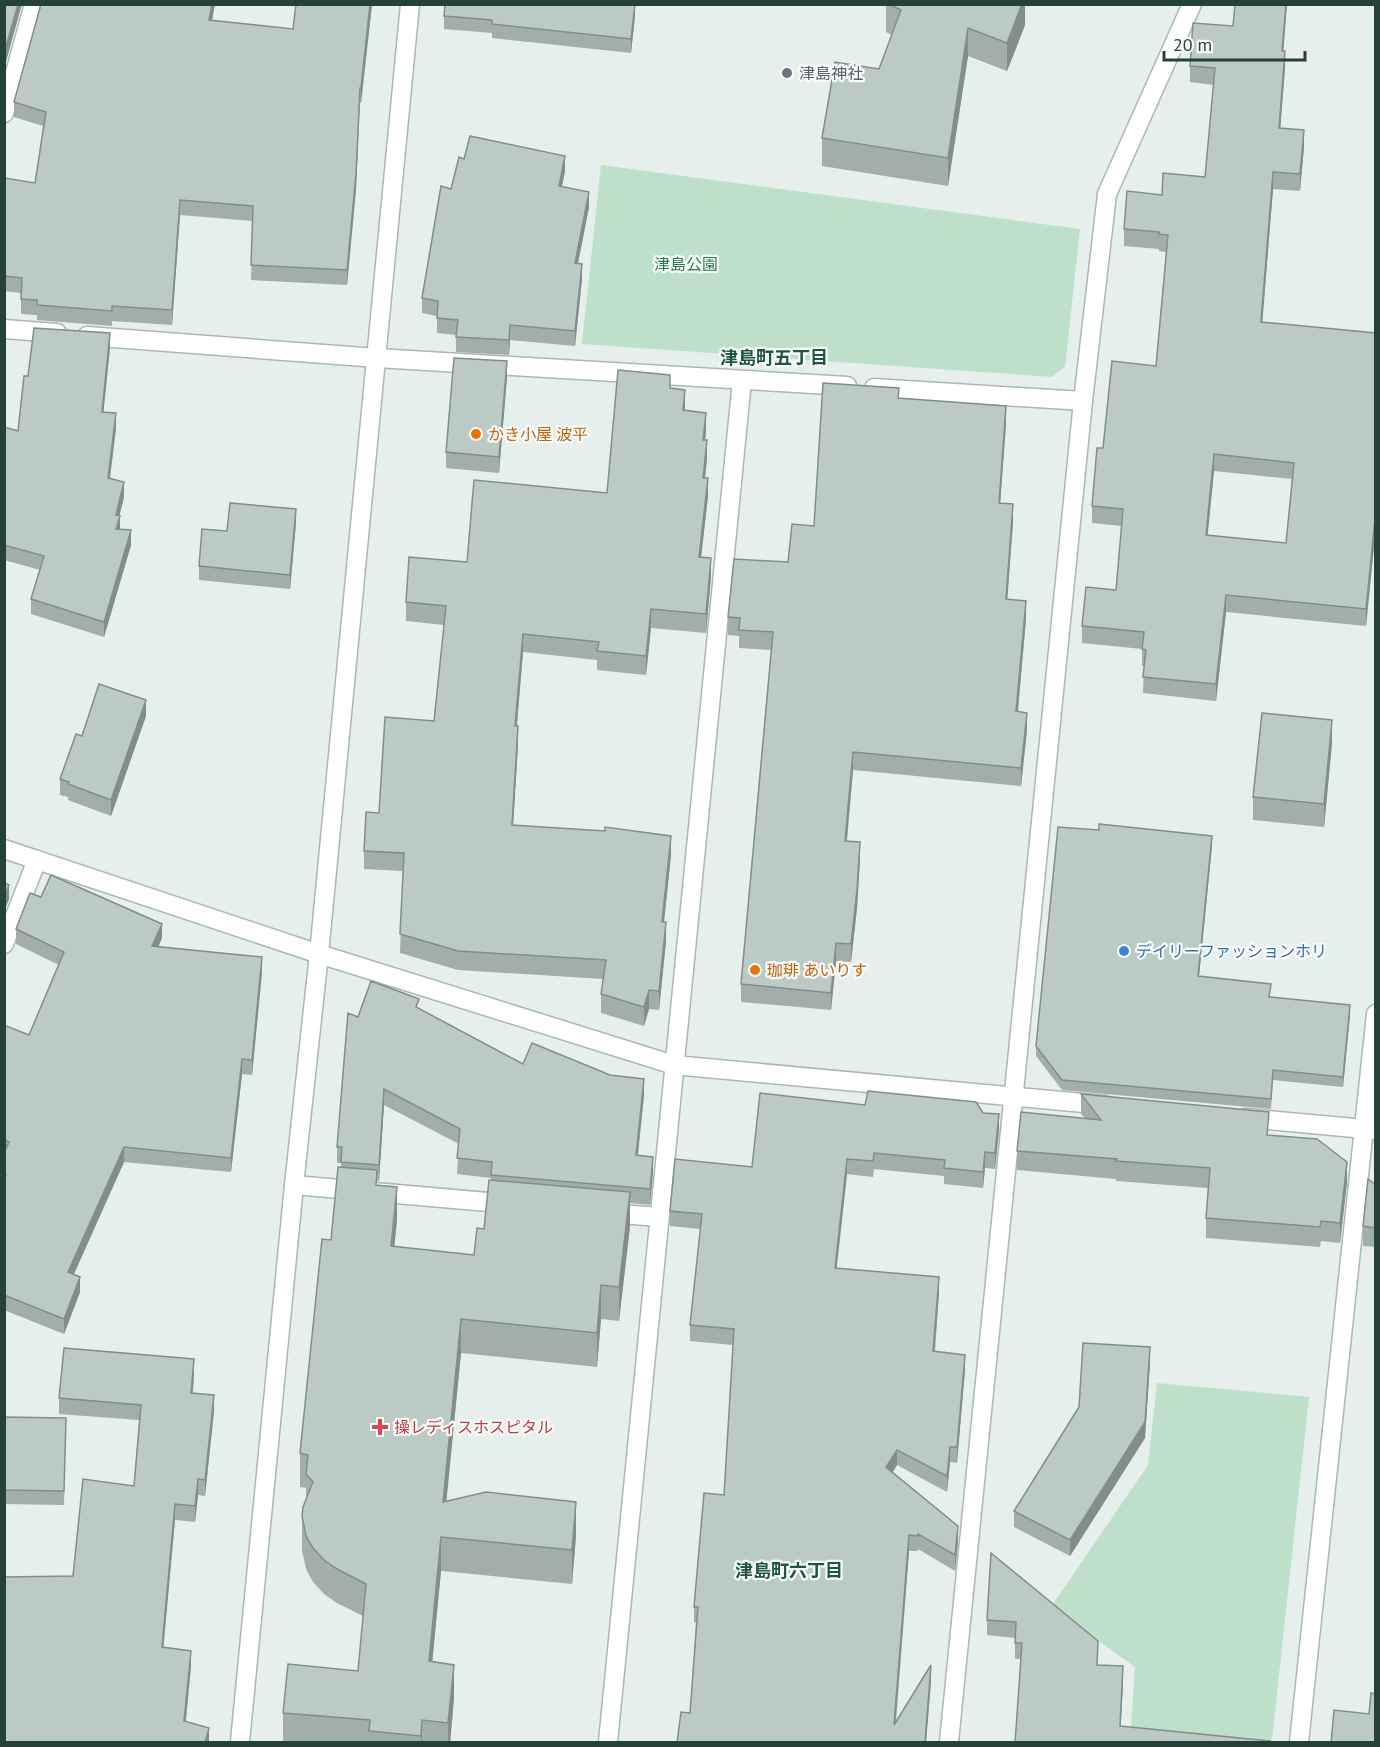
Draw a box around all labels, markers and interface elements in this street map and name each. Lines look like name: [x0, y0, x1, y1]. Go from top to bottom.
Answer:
scale bar: [1164, 24, 1305, 62]
text: 20 m: [1173, 33, 1212, 56]
place label: 津島神社: [799, 63, 863, 83]
marker: 津島神社: [780, 66, 794, 80]
park label: 津島公園: [654, 254, 718, 274]
district label: 津島町五丁目: [720, 346, 828, 369]
place label: かき小屋 波平: [488, 424, 588, 444]
marker: かき小屋 波平: [469, 427, 483, 441]
place label: デイリーファッションホリ: [1136, 941, 1327, 961]
marker: デイリーファッションホリ: [1117, 944, 1131, 958]
place label: 珈琲 あいりす: [767, 960, 867, 980]
marker: 珈琲 あいりす: [748, 963, 762, 977]
place label: 操レディスホスピタル: [394, 1417, 553, 1437]
marker: 操レディスホスピタル: [371, 1418, 389, 1436]
district label: 津島町六丁目: [735, 1559, 843, 1582]

